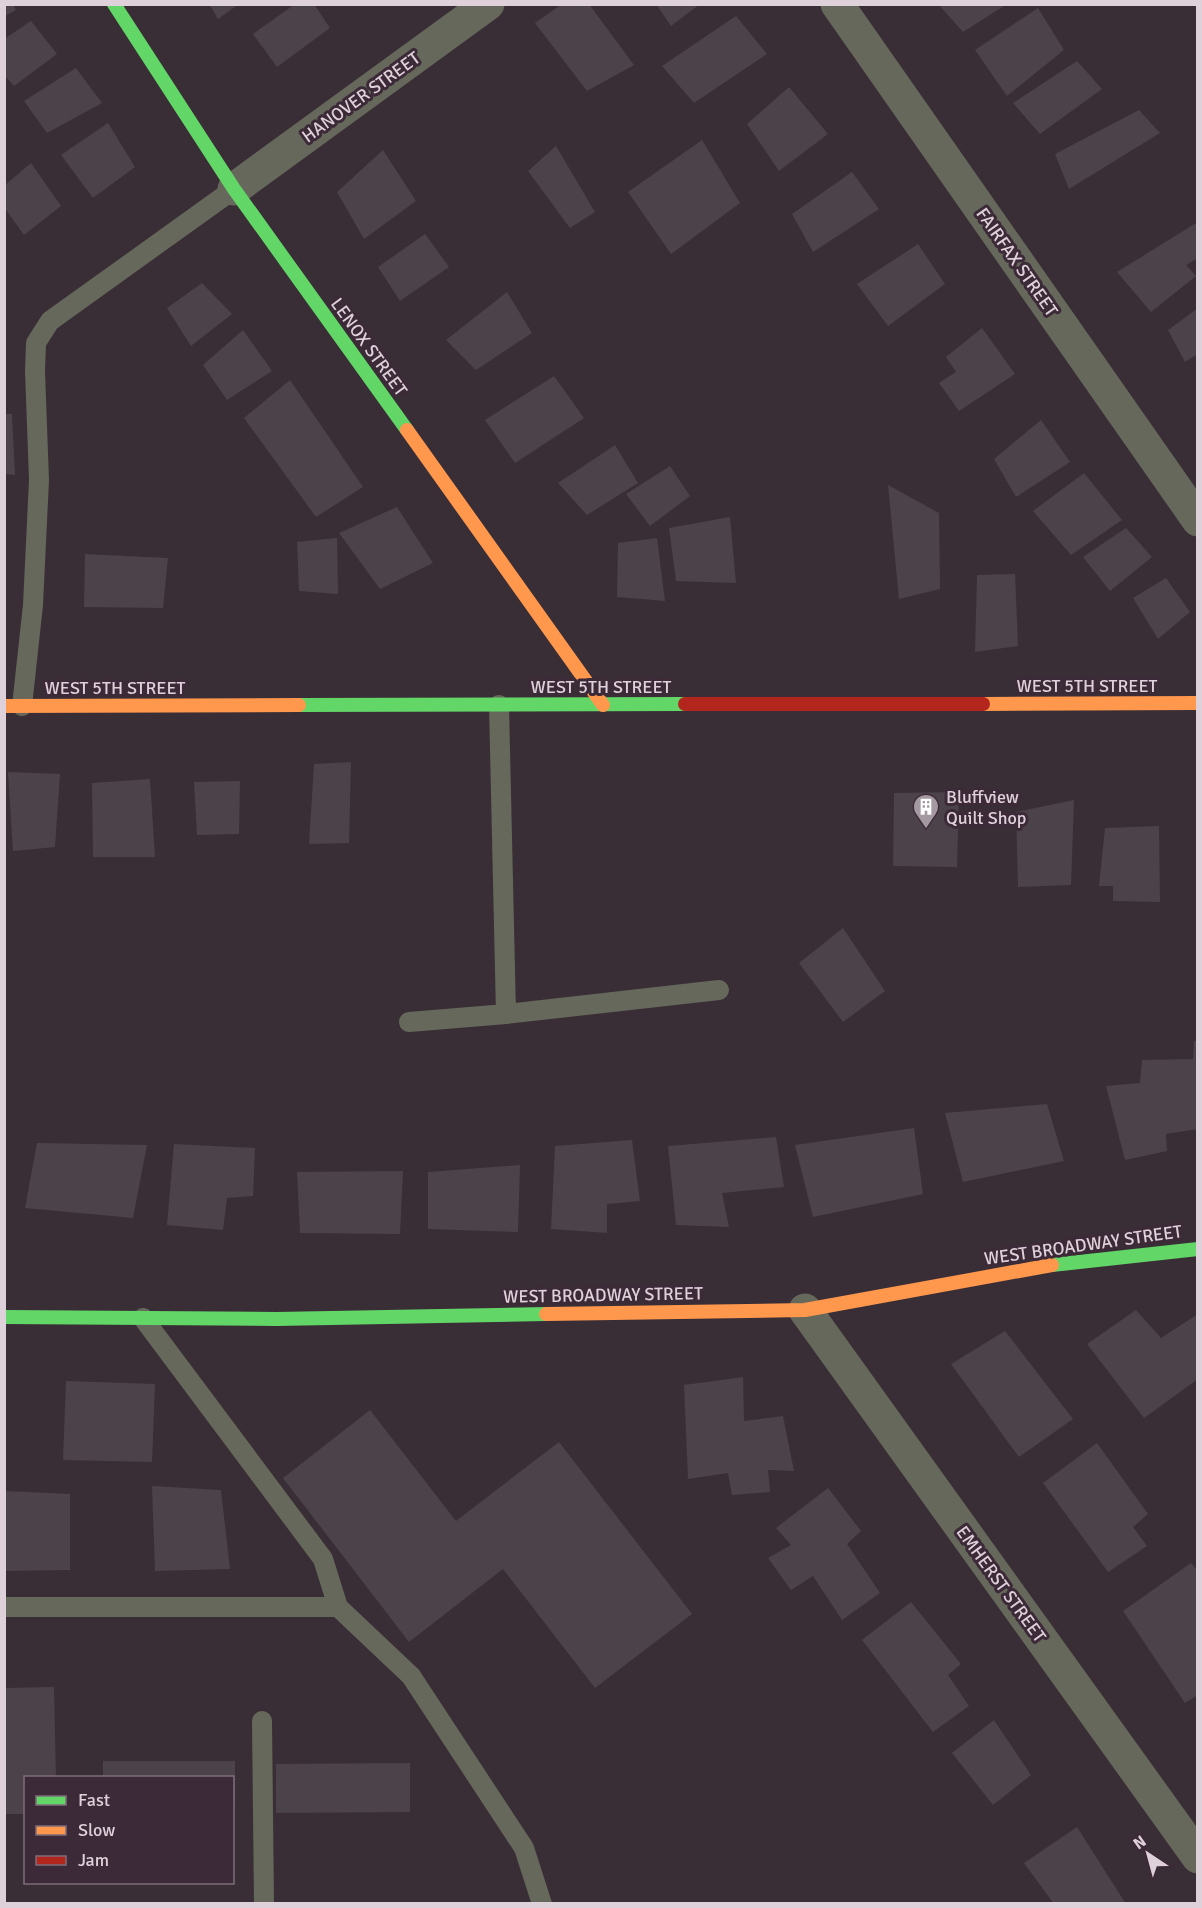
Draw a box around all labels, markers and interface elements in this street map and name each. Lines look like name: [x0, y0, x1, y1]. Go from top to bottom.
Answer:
street label: HANOVER STREET: [298, 47, 424, 147]
street label: FAIRFAX STREET: [971, 203, 1063, 321]
street label: LENOX STREET: [326, 294, 412, 401]
street label: WEST 5TH STREET: [1017, 675, 1158, 697]
street label: WEST 5TH STREET: [531, 676, 672, 698]
street label: WEST 5TH STREET: [45, 677, 186, 699]
place label: Bluffview Quilt Shop: [946, 786, 1026, 829]
building icon: Bluffview Quilt Shop: [911, 792, 941, 830]
street label: WEST BROADWAY STREET: [983, 1220, 1184, 1270]
street label: WEST BROADWAY STREET: [503, 1282, 703, 1308]
street label: EMHERST STREET: [951, 1521, 1051, 1647]
legend: [24, 1776, 234, 1884]
text: Fast: [78, 1789, 110, 1811]
text: Slow: [78, 1819, 115, 1841]
north arrow: [1118, 1824, 1178, 1884]
text: N: [1129, 1831, 1150, 1854]
text: Jam: [78, 1849, 109, 1871]

